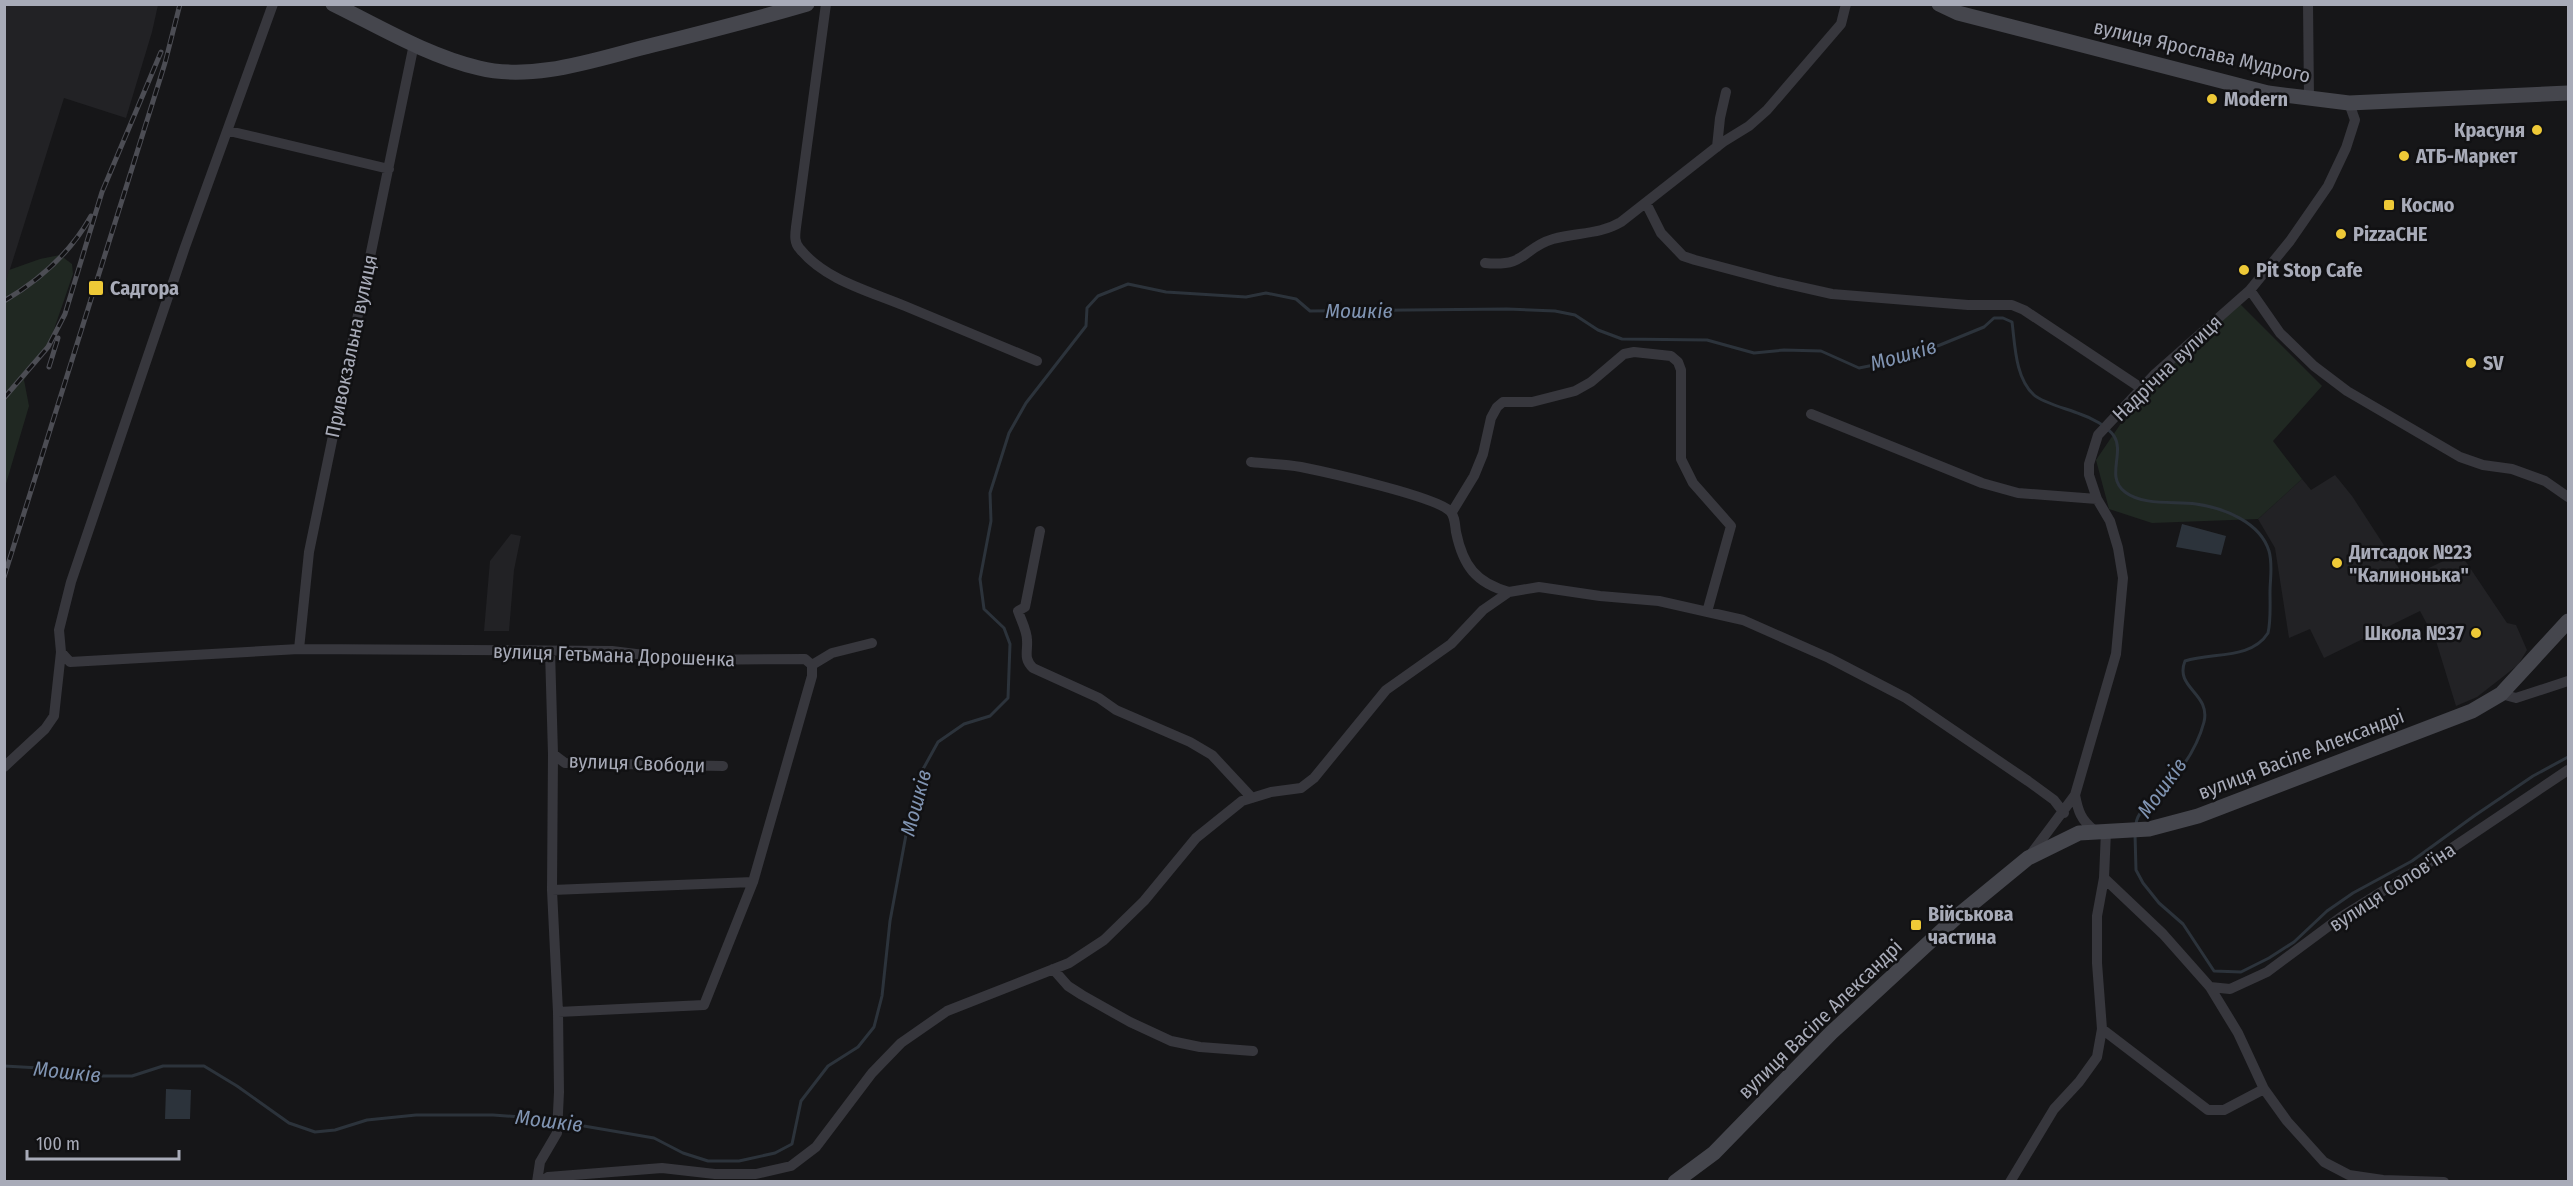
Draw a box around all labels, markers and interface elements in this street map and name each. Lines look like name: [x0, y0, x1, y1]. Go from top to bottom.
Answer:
street label: вулиця Ярослава Мудрого: [2091, 14, 2313, 88]
place label: Modern: [2224, 87, 2288, 111]
marker: Modern: [2205, 92, 2219, 106]
place label: Красуня: [2454, 118, 2525, 142]
marker: Красуня: [2530, 123, 2544, 137]
place label: АТБ-Маркет: [2415, 144, 2518, 168]
marker: АТБ-Маркет: [2397, 149, 2411, 163]
place label: Космо: [2401, 193, 2455, 217]
marker: Космо: [2382, 198, 2396, 212]
place label: PizzaCHE: [2353, 222, 2428, 246]
marker: PizzaCHE: [2334, 227, 2348, 241]
street label: Привокзальна вулиця: [320, 252, 382, 440]
place label: Pit Stop Cafe: [2256, 258, 2363, 282]
marker: Pit Stop Cafe: [2237, 263, 2251, 277]
place label: Садгора: [110, 276, 179, 300]
marker: Садгора: [87, 279, 105, 297]
water label: Мошків: [1325, 298, 1393, 324]
street label: Надрічна вулиця: [2107, 310, 2227, 426]
water label: Мошків: [1867, 333, 1939, 377]
place label: SV: [2483, 351, 2504, 375]
marker: SV: [2464, 356, 2478, 370]
place label: Дитсадок №23 "Калинонька": [2348, 540, 2472, 587]
marker: Дитсадок №23 "Калинонька": [2330, 556, 2344, 570]
place label: Школа №37: [2365, 621, 2464, 645]
marker: Школа №37: [2469, 626, 2483, 640]
street label: вулиця Гетьмана Дорошенка: [492, 639, 736, 671]
street label: вулиця Васіле Александрі: [2195, 704, 2407, 804]
street label: вулиця Свободи: [568, 749, 706, 777]
water label: Мошків: [2132, 753, 2192, 823]
water label: Мошків: [895, 767, 937, 839]
street label: вулиця Солов'їна: [2324, 837, 2460, 937]
place label: Військова частина: [1928, 902, 2014, 949]
marker: Військова частина: [1909, 918, 1923, 932]
street label: вулиця Васіле Александрі: [1733, 935, 1907, 1103]
water label: Мошків: [32, 1056, 102, 1088]
water label: Мошків: [514, 1104, 584, 1138]
scale bar: [27, 1123, 178, 1161]
text: 100 m: [36, 1133, 80, 1155]

